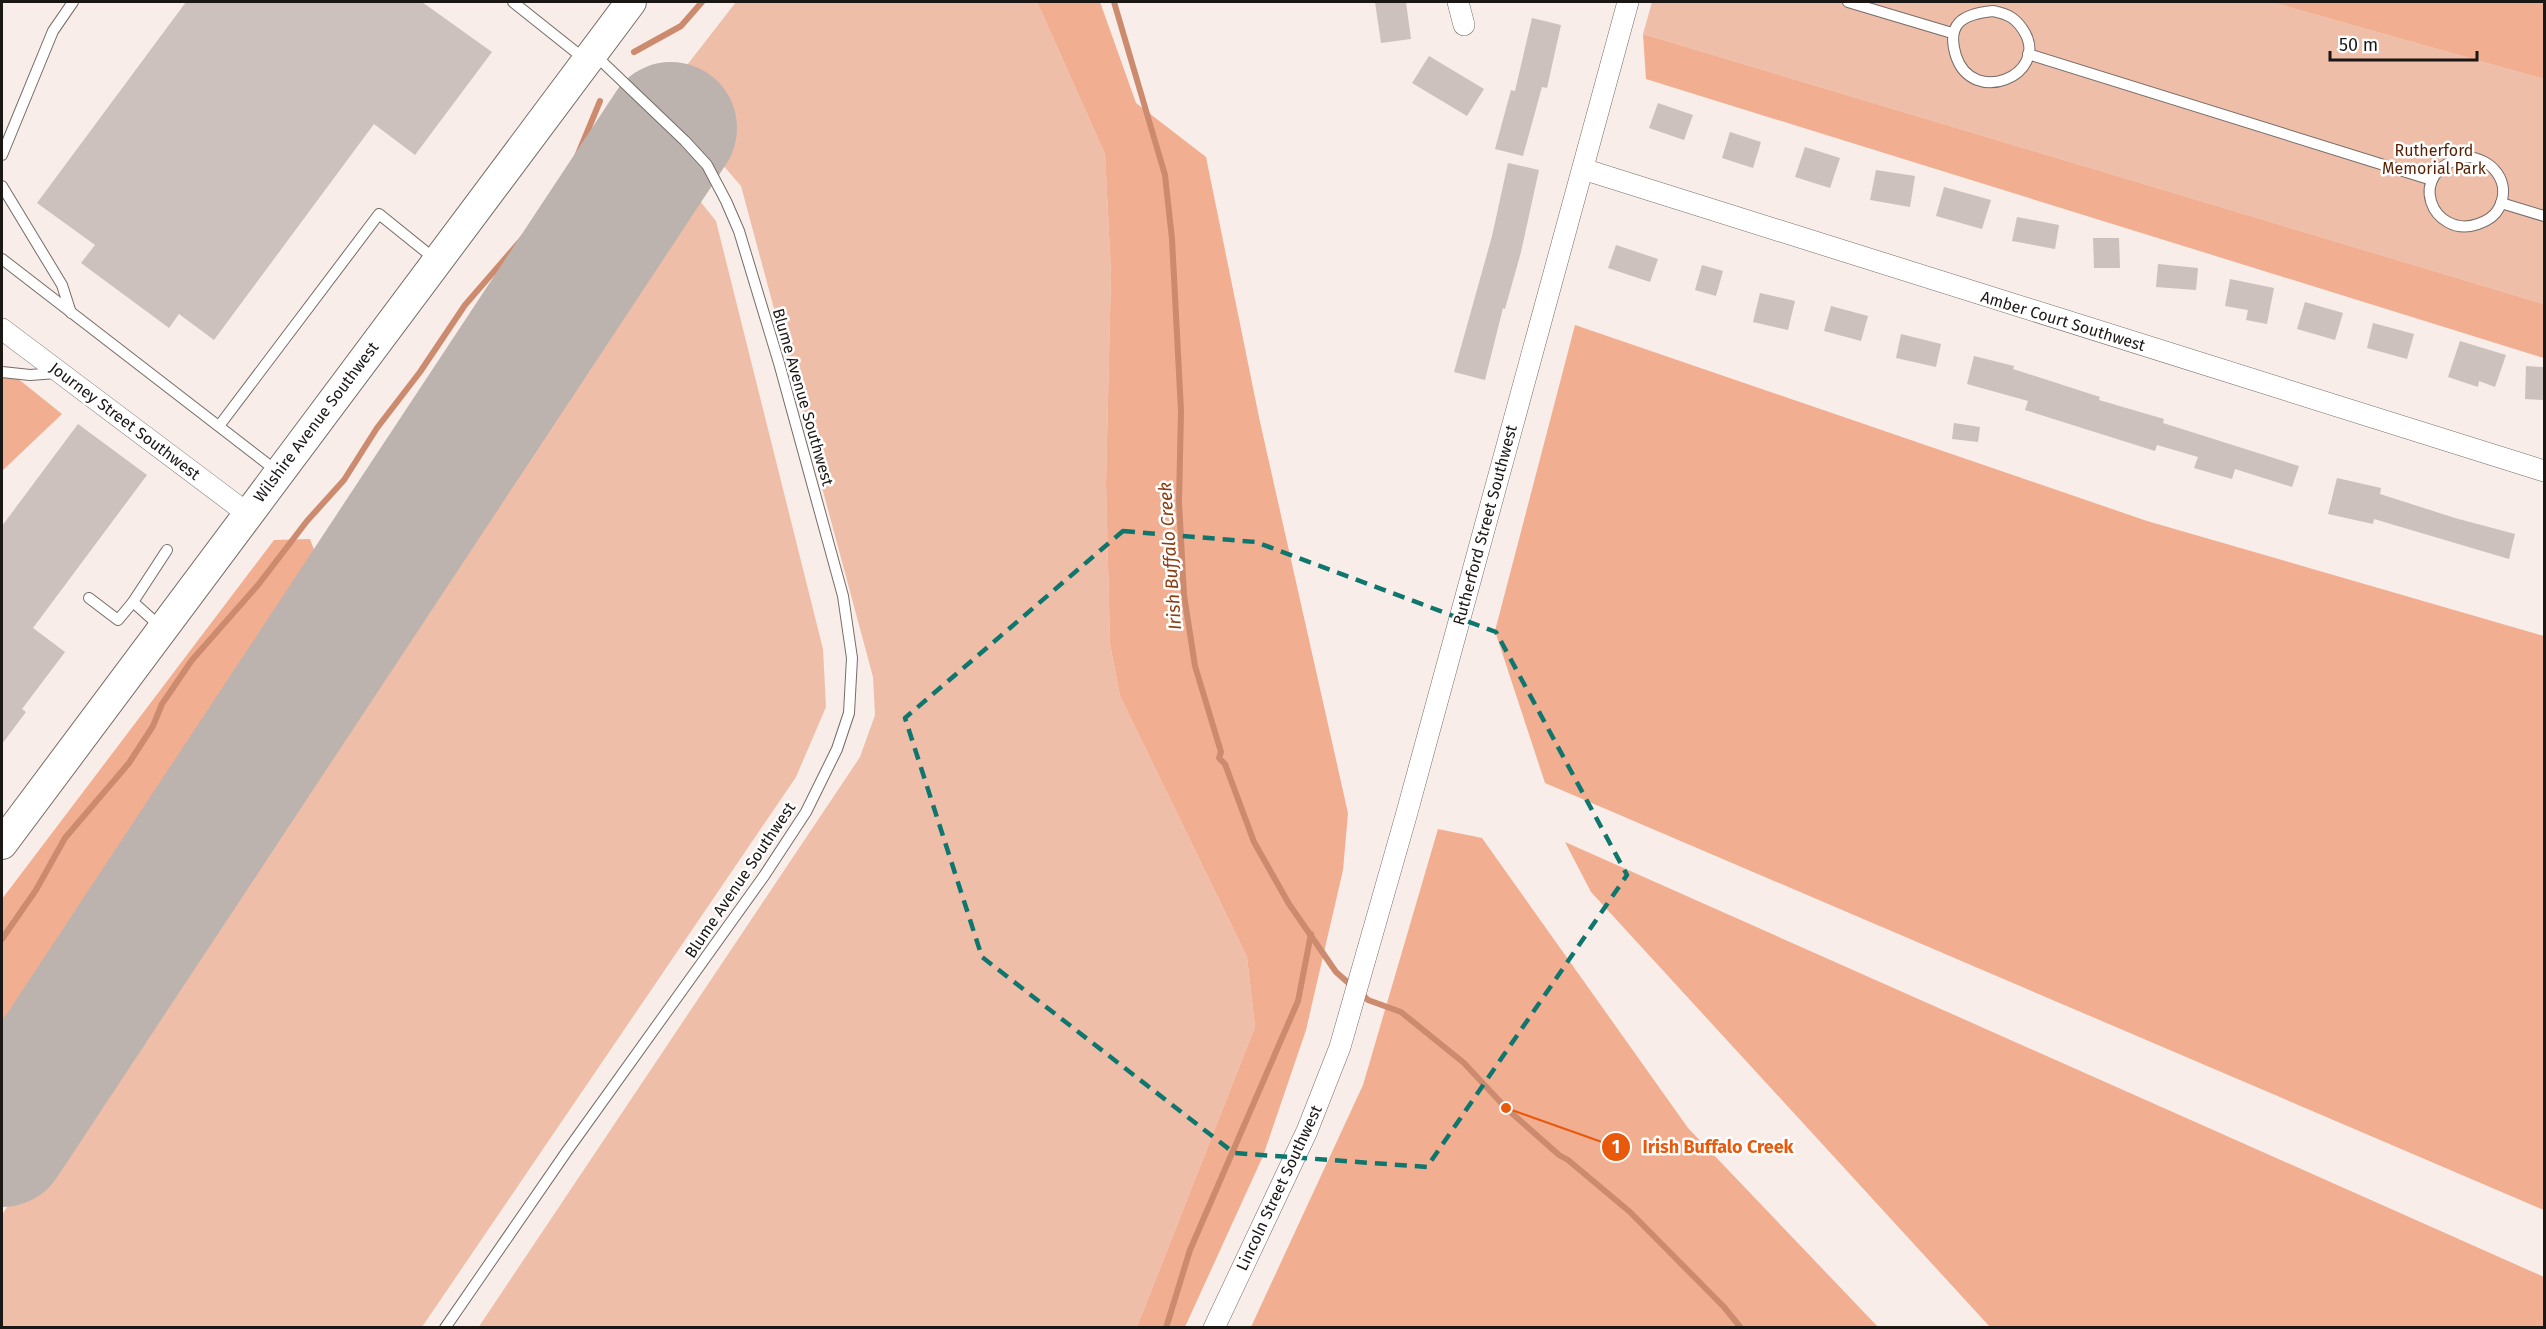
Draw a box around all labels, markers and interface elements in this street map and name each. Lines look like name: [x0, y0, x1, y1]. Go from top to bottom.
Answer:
scale bar: [2330, 24, 2477, 62]
text: 50 m: [2339, 34, 2378, 56]
park label: Rutherford Memorial Park: [2382, 141, 2487, 178]
street label: Amber Court Southwest: [1978, 287, 2148, 355]
street label: Blume Avenue Southwest: [769, 306, 838, 488]
street label: Wilshire Avenue Southwest: [250, 338, 383, 506]
street label: Journey Street Southwest: [46, 358, 204, 484]
street label: Rutherford Street Southwest: [1449, 423, 1521, 627]
water label: Irish Buffalo Creek: [1154, 481, 1186, 631]
street label: Blume Avenue Southwest: [681, 798, 799, 961]
street label: Lincoln Street Southwest: [1232, 1102, 1326, 1274]
callout: Irish Buffalo Creek: [1601, 1129, 1806, 1165]
text: 1: [1612, 1136, 1620, 1158]
text: Irish Buffalo Creek: [1642, 1136, 1795, 1158]

